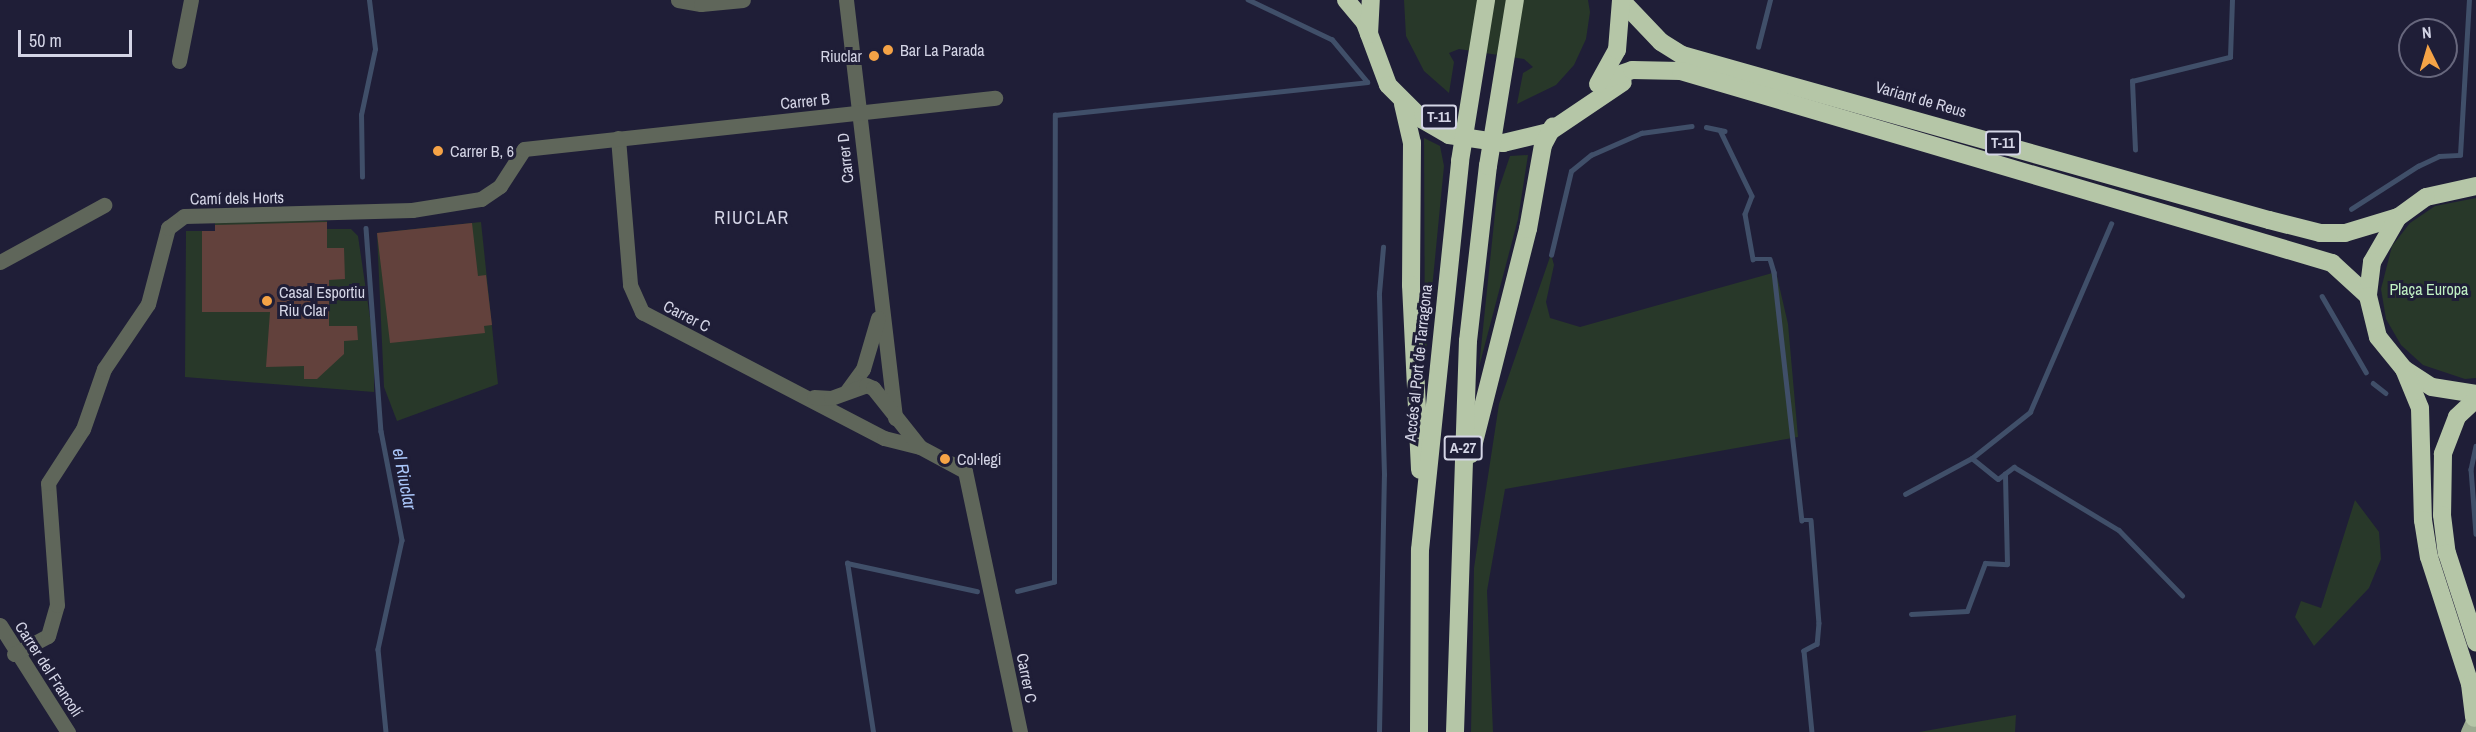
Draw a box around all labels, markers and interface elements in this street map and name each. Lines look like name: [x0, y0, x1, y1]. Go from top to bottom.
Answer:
scale bar: [21, 18, 135, 56]
north arrow: [2398, 18, 2458, 78]
text: N: [2421, 21, 2432, 43]
text: 50 m: [29, 28, 62, 53]
place label: Bar La Parada: [900, 40, 985, 60]
marker: Bar La Parada: [881, 43, 895, 57]
place label: Riuclar: [820, 46, 862, 66]
marker: Riuclar: [867, 49, 881, 63]
street label: Variant de Reus: [1873, 77, 1969, 121]
street label: Carrer B: [779, 89, 831, 113]
road number: T-11: [1421, 105, 1457, 129]
road number: T-11: [1985, 131, 2021, 155]
street label: Carrer D: [833, 132, 857, 184]
place label: Carrer B, 6: [450, 141, 514, 161]
marker: Carrer B, 6: [431, 144, 445, 158]
street label: Camí dels Horts: [190, 188, 284, 208]
district label: RIUCLAR: [714, 207, 790, 229]
park label: Plaça Europa: [2390, 279, 2468, 299]
place label: Casal Esportiu Riu Clar: [279, 282, 365, 320]
street label: Accés al Port de Tarragona: [1400, 283, 1436, 443]
marker: Casal Esportiu Riu Clar: [260, 294, 274, 308]
street label: Carrer C: [660, 296, 714, 336]
road number: A-27: [1444, 436, 1482, 460]
water label: el Riuclar: [387, 446, 421, 512]
place label: Col·legi: [957, 449, 1001, 469]
marker: Col·legi: [938, 452, 952, 466]
street label: Carrer del Francolí: [11, 618, 87, 720]
street label: Carrer C: [1013, 651, 1041, 705]

